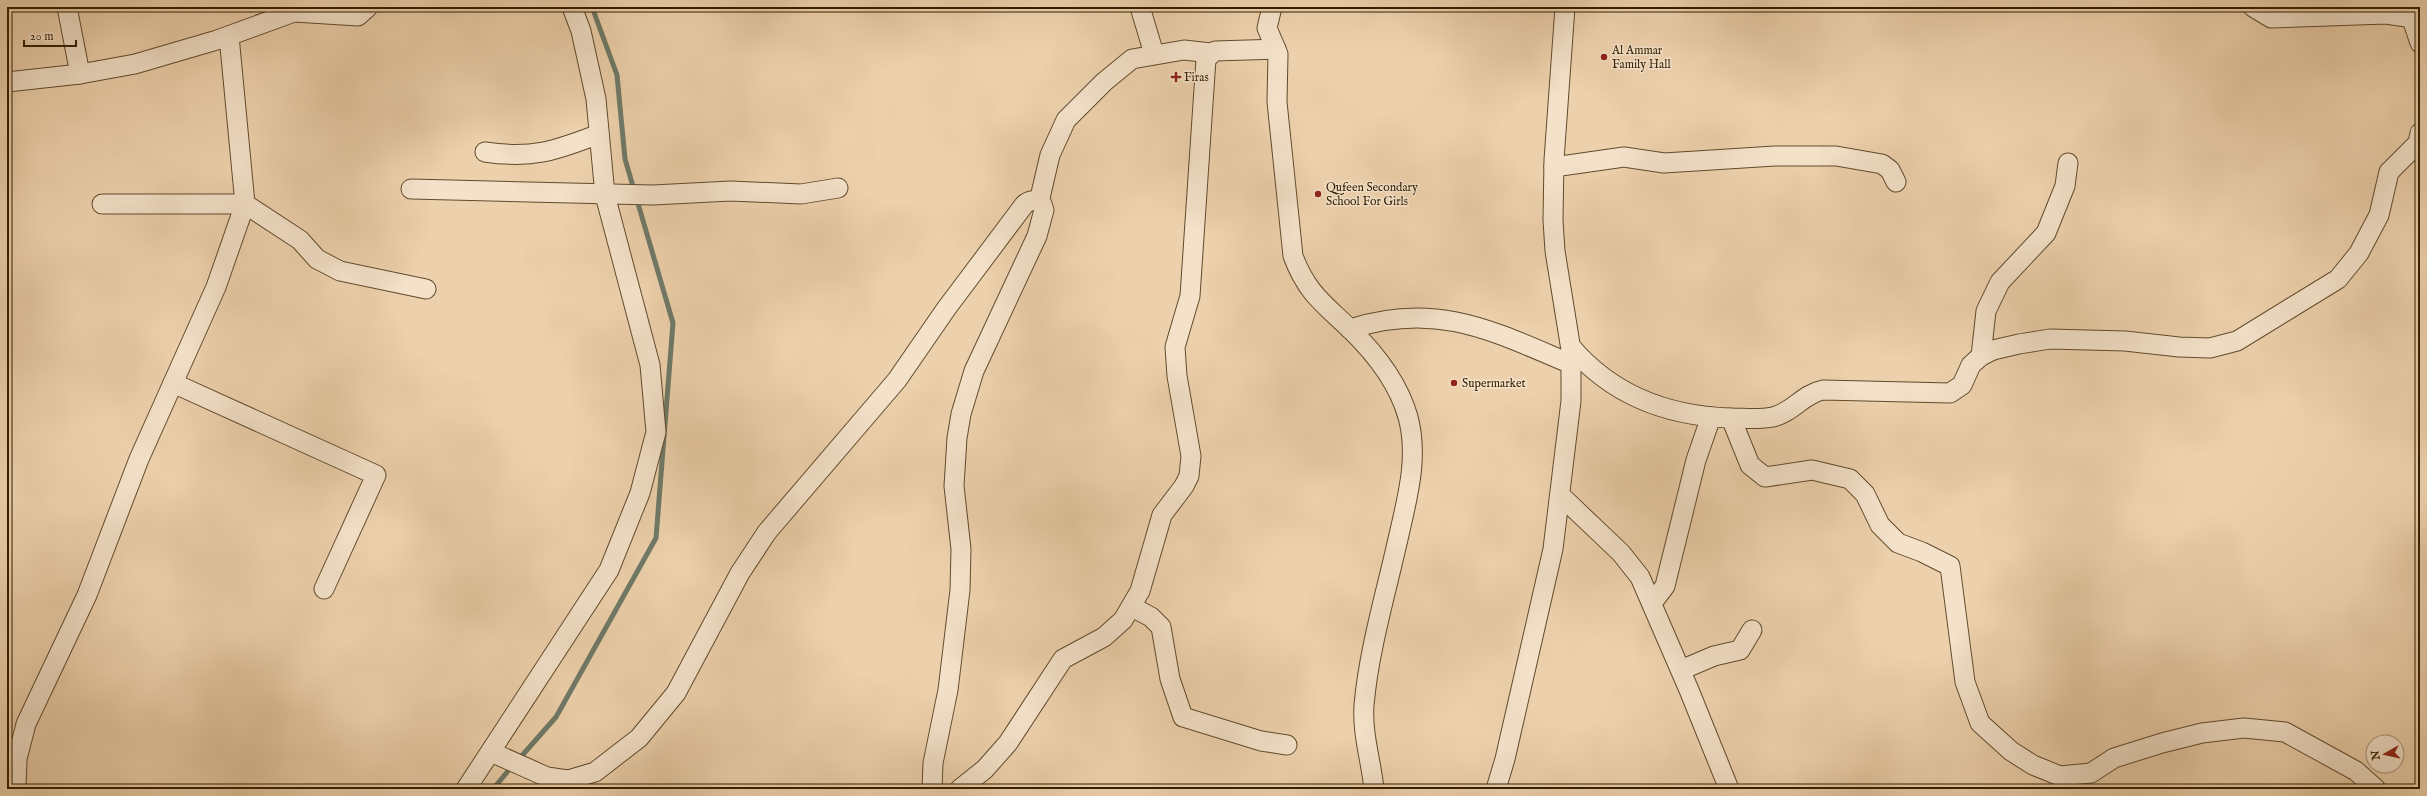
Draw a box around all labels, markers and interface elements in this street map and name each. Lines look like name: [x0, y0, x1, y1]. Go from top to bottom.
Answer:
scale bar: [24, 22, 76, 48]
text: 20 m: [30, 29, 53, 44]
place label: Al Ammar Family Hall: [1611, 43, 1672, 72]
marker: Al Ammar Family Hall: [1599, 52, 1609, 62]
place label: Firas: [1184, 70, 1209, 85]
marker: Firas: [1171, 72, 1181, 82]
place label: Qufeen Secondary School For Girls: [1326, 180, 1418, 209]
marker: Qufeen Secondary School For Girls: [1313, 189, 1323, 199]
place label: Supermarket: [1462, 376, 1526, 392]
marker: Supermarket: [1449, 378, 1459, 388]
north arrow: [2365, 734, 2405, 774]
text: N: [2368, 749, 2384, 762]

